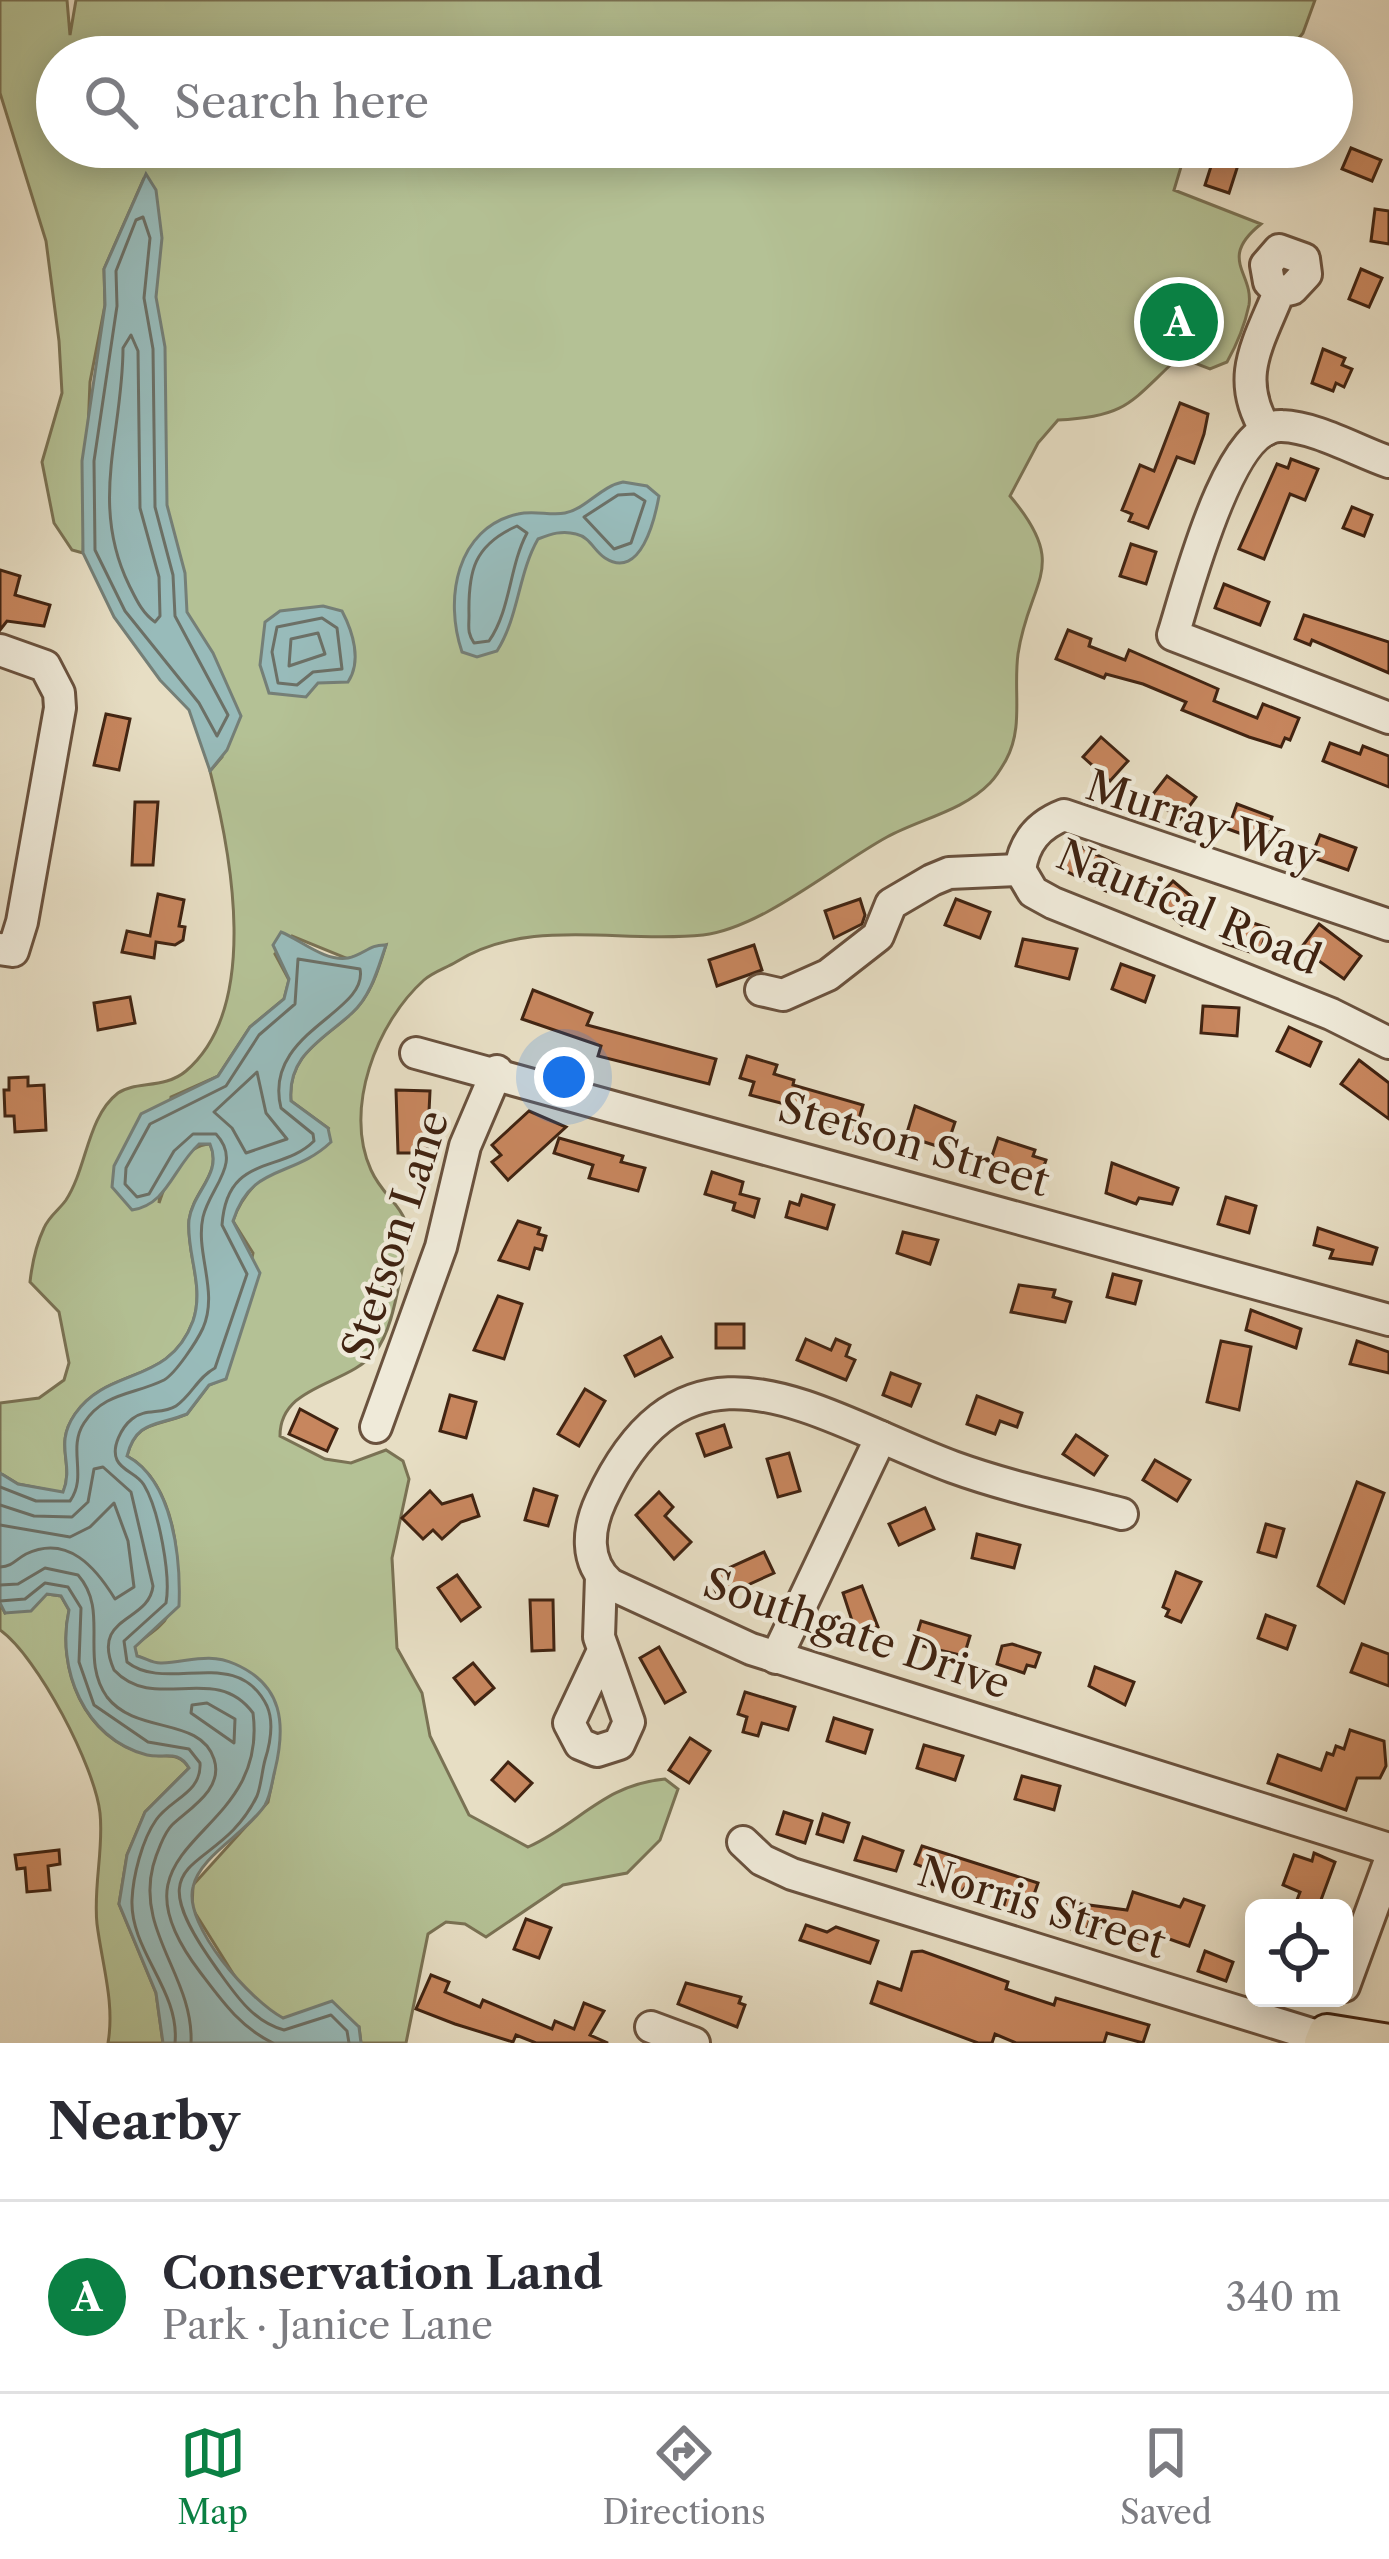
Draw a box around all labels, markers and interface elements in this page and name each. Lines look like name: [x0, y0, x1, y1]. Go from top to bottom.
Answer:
search box: [36, 36, 1353, 168]
icon: search: [78, 69, 144, 135]
text: Search here: [174, 74, 429, 130]
pin: A: [1140, 277, 1218, 367]
street label: Murray Way: [1080, 759, 1327, 883]
street label: Nautical Road: [1049, 828, 1329, 986]
your location: [534, 1047, 594, 1107]
street label: Stetson Street: [773, 1081, 1055, 1207]
street label: Stetson Lane: [330, 1104, 460, 1366]
street label: Southgate Drive: [697, 1556, 1017, 1710]
street label: Norris Street: [912, 1845, 1172, 1969]
map controls: [1245, 1899, 1353, 2007]
button: locate: [1245, 1899, 1353, 2007]
text: Nearby: [48, 2090, 240, 2152]
text: Conservation Land: [162, 2245, 603, 2301]
text: A: [72, 2273, 102, 2321]
text: 340 m: [1226, 2273, 1341, 2321]
text: Park · Janice Lane: [162, 2301, 493, 2349]
tab: Map: [177, 2420, 248, 2533]
tab: Directions: [603, 2420, 766, 2533]
tab: Saved: [1120, 2420, 1212, 2533]

